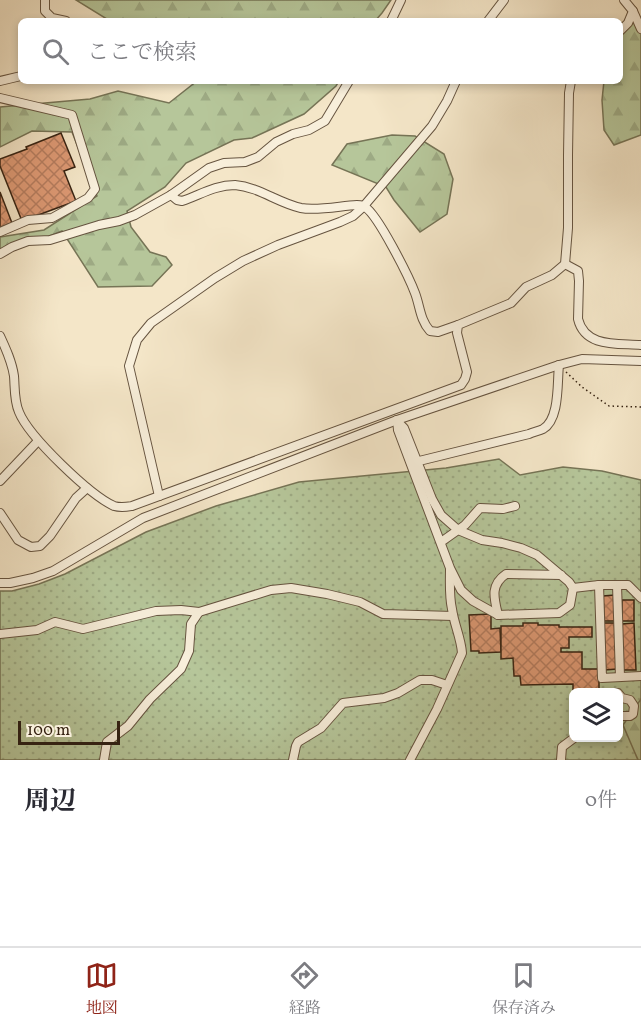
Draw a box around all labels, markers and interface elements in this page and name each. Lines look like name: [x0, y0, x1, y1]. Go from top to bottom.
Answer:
search box: [18, 18, 623, 84]
icon: search: [39, 35, 72, 68]
text: ここで検索: [87, 38, 197, 69]
map controls: [569, 688, 623, 742]
button: layers: [569, 688, 623, 742]
scale bar: [18, 718, 120, 746]
text: 100 m: [27, 720, 70, 742]
text: 周辺: [24, 784, 76, 820]
text: 0件: [585, 787, 617, 815]
tab: 地図: [85, 959, 118, 1020]
tab: 経路: [288, 959, 321, 1020]
tab: 保存済み: [492, 959, 556, 1020]

